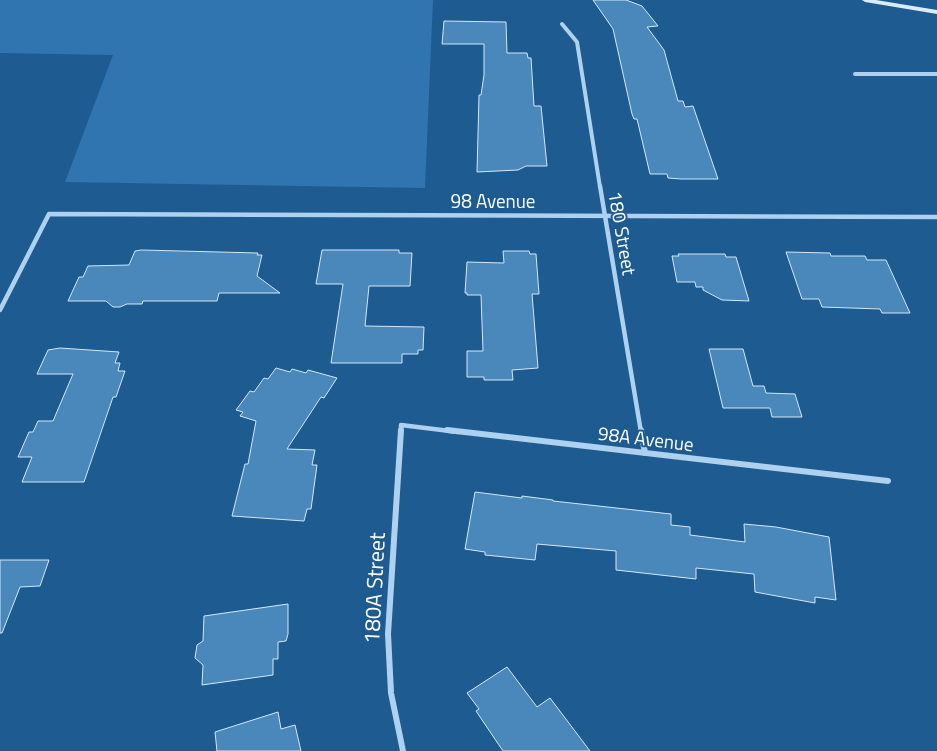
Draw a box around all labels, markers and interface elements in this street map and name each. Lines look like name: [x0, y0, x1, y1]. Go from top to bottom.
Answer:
street label: 98 Avenue: [451, 186, 535, 215]
street label: 180 Street: [601, 189, 645, 278]
street label: 98A Avenue: [596, 418, 696, 458]
street label: 180A Street: [354, 531, 394, 645]

